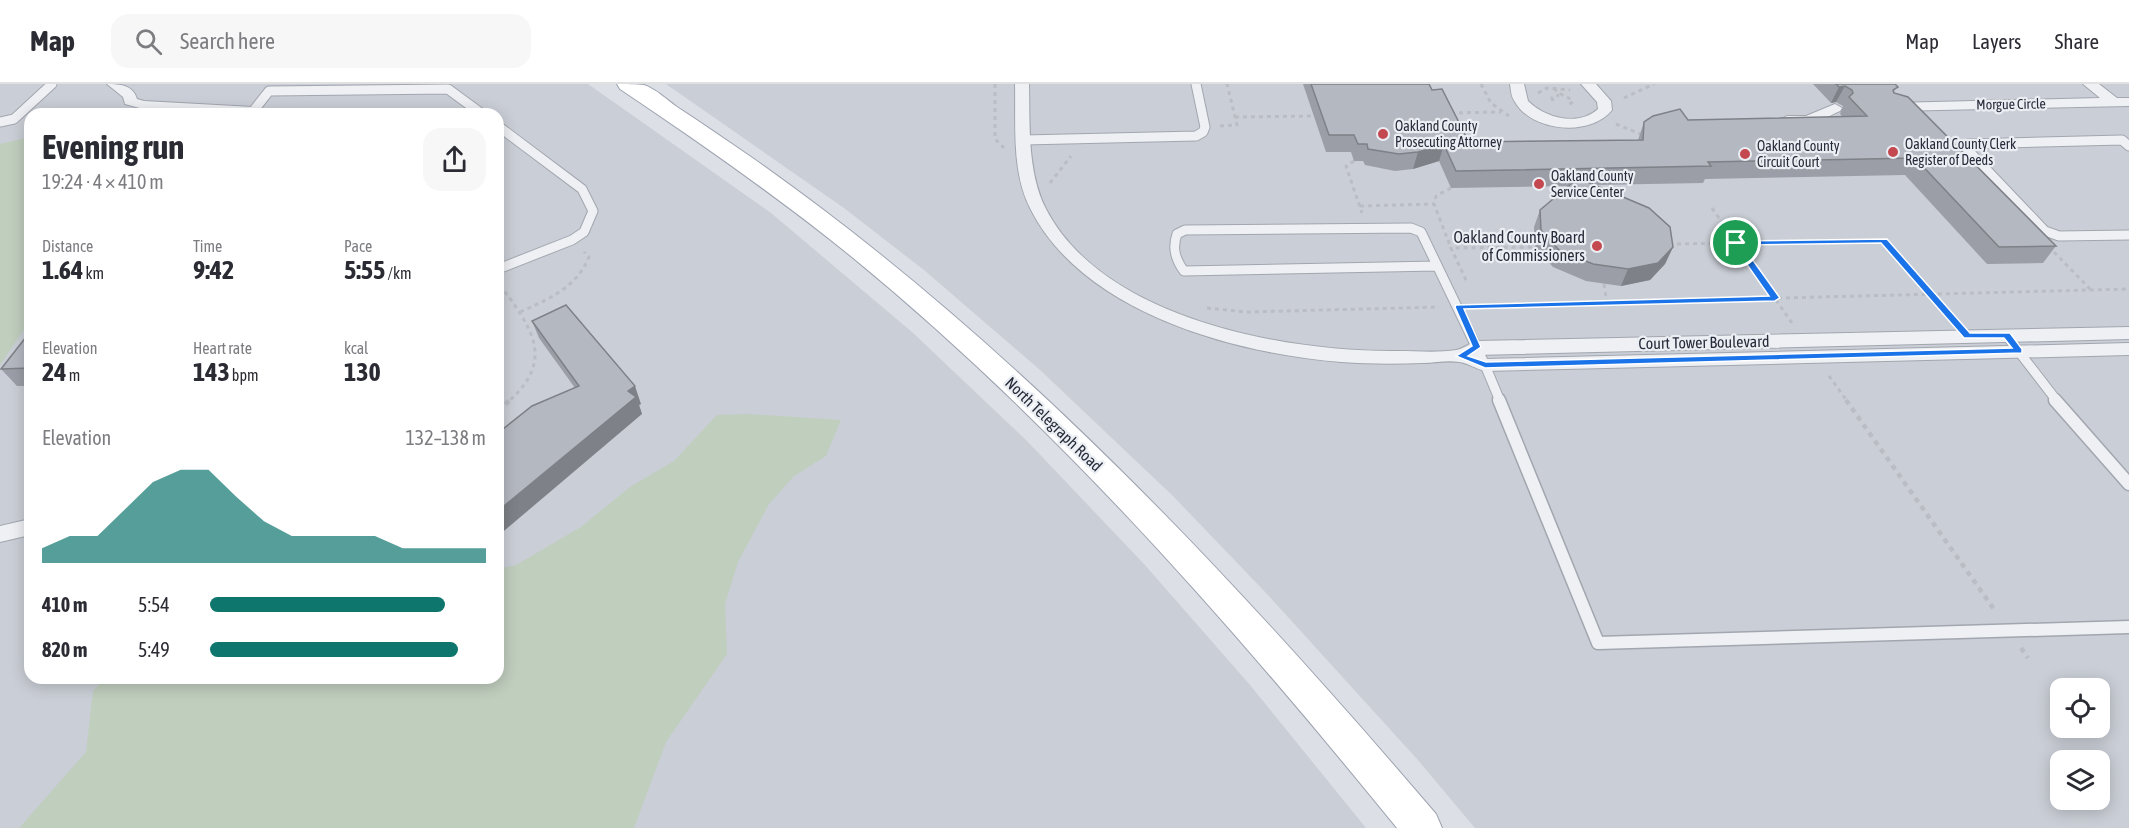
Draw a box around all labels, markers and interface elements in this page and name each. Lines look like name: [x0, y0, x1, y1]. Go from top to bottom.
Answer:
search box: [111, 14, 531, 68]
text: Map: [30, 25, 75, 57]
icon: search: [132, 25, 165, 58]
text: Search here: [180, 28, 275, 54]
text: Map: [1905, 29, 1939, 53]
text: Layers: [1972, 29, 2022, 53]
text: Share: [2055, 29, 2099, 53]
street label: Morgue Circle: [1976, 95, 2046, 113]
place label: Oakland County Prosecuting Attorney: [1395, 118, 1502, 150]
marker: Oakland County Prosecuting Attorney: [1376, 127, 1390, 141]
text: Evening run: [42, 128, 184, 166]
button: share: [423, 128, 486, 191]
place label: Oakland County Clerk Register of Deeds: [1905, 136, 2016, 168]
place label: Oakland County Circuit Court: [1757, 138, 1840, 170]
marker: Oakland County Clerk Register of Deeds: [1886, 145, 1900, 159]
marker: Oakland County Circuit Court: [1738, 147, 1752, 161]
place label: Oakland County Service Center: [1551, 168, 1634, 200]
text: 19:24 · 4 × 410 m: [42, 170, 164, 193]
marker: Oakland County Service Center: [1532, 177, 1546, 191]
pin: [1710, 217, 1761, 268]
icon: arrive: [1719, 226, 1752, 259]
place label: Oakland County Board of Commissioners: [1454, 228, 1585, 264]
text: Distance: [42, 237, 93, 255]
text: Time: [193, 237, 222, 255]
text: Pace: [344, 237, 372, 255]
marker: Oakland County Board of Commissioners: [1590, 239, 1604, 253]
text: 1.64: [42, 255, 83, 285]
text: 9:42: [193, 255, 234, 285]
text: 5:55: [344, 255, 385, 285]
text: km: [83, 264, 104, 282]
text: /km: [385, 264, 411, 282]
street label: Court Tower Boulevard: [1638, 332, 1770, 352]
text: Elevation: [42, 339, 97, 357]
text: Heart rate: [193, 339, 252, 357]
text: kcal: [344, 339, 368, 357]
text: 24: [42, 357, 66, 387]
text: 143: [193, 357, 230, 387]
text: 130: [344, 357, 381, 387]
text: m: [66, 366, 80, 384]
text: bpm: [230, 366, 259, 384]
street label: North Telegraph Road: [1001, 373, 1106, 475]
text: Elevation: [42, 426, 111, 449]
text: 132–138 m: [405, 426, 486, 449]
text: 410 m: [42, 593, 87, 616]
text: 5:54: [138, 593, 170, 616]
text: 820 m: [42, 638, 87, 661]
text: 5:49: [138, 638, 170, 661]
map controls: [2050, 678, 2110, 810]
button: locate: [2050, 678, 2110, 738]
button: layers: [2050, 750, 2110, 810]

